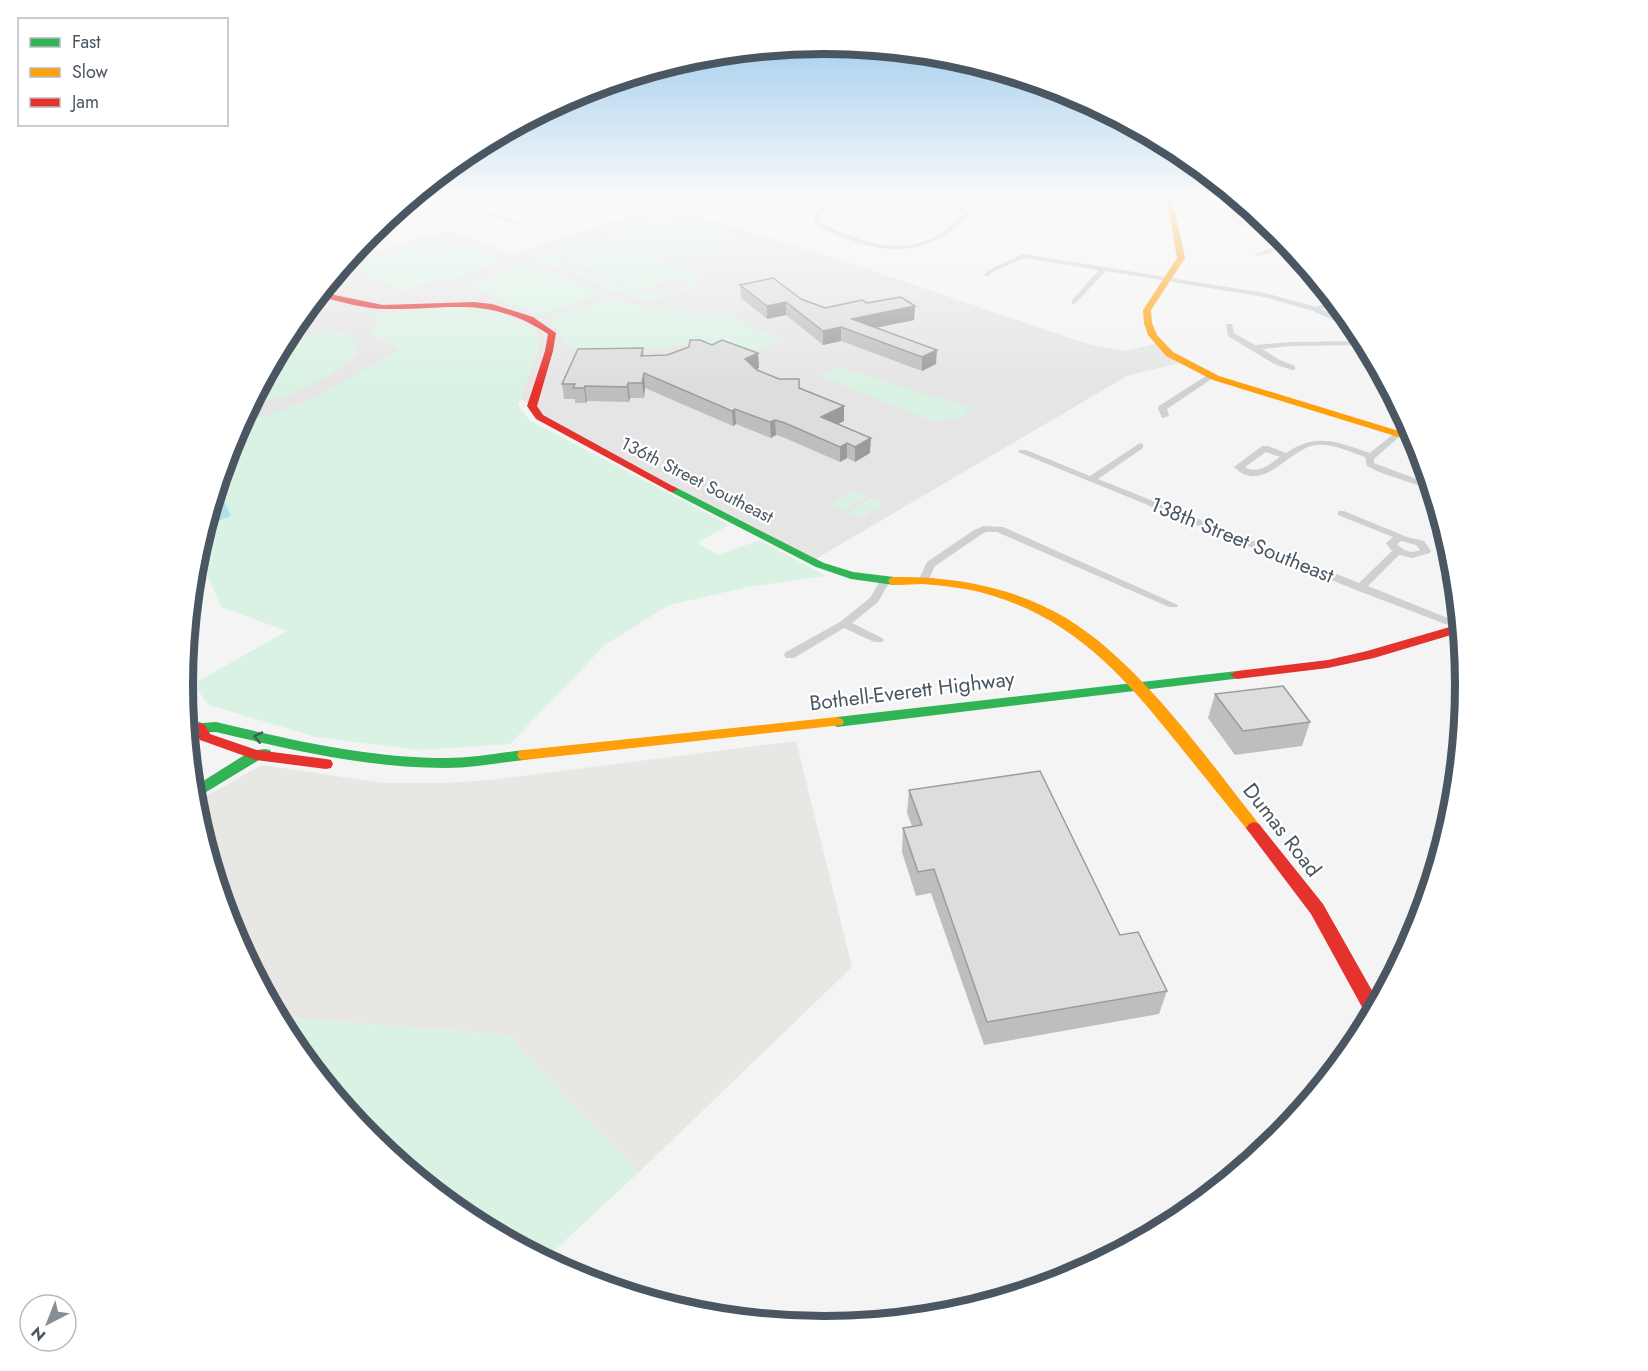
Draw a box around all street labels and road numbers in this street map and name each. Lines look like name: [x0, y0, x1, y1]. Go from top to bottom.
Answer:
street label: 136th Street Southeast: [616, 430, 778, 530]
street label: 138th Street Southeast: [1146, 489, 1338, 591]
street label: Bothell-Everett Highway: [808, 663, 1017, 718]
street label: Dumas Road: [1236, 777, 1328, 883]

